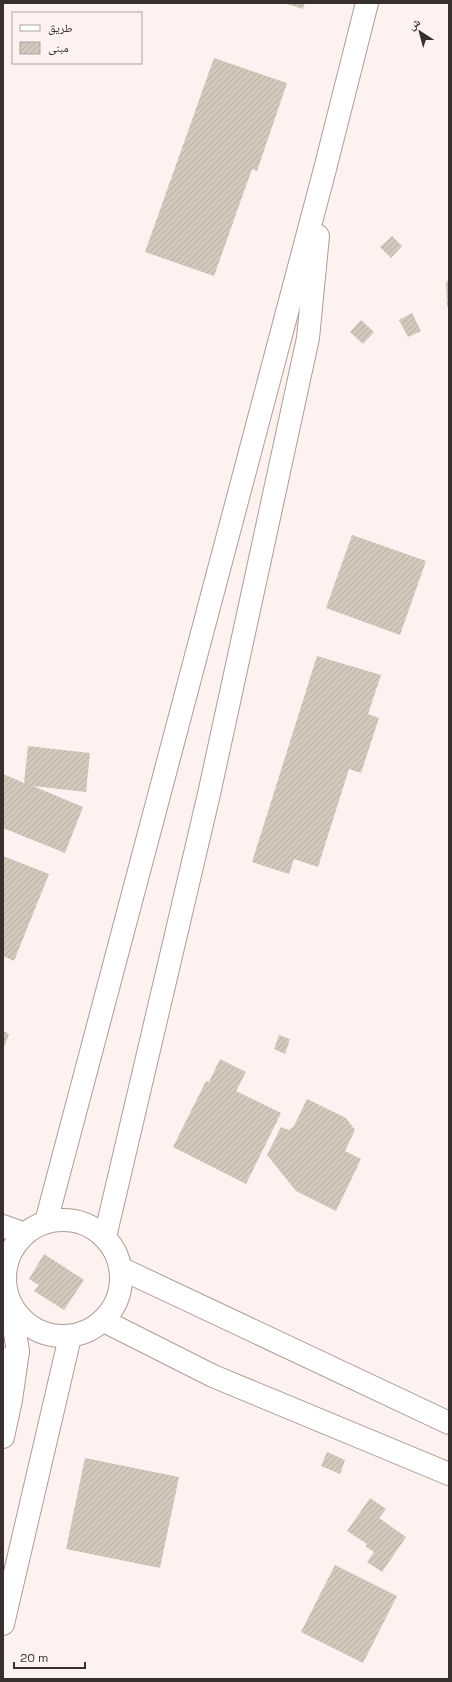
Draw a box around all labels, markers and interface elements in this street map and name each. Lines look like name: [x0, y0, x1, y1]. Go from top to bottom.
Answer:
legend: [12, 12, 142, 64]
north arrow: [400, 12, 440, 52]
text: ش: [405, 15, 424, 34]
text: طريق: [48, 20, 73, 36]
text: مبنى: [48, 40, 69, 56]
scale bar: [14, 1644, 85, 1670]
text: 20 m: [20, 1650, 48, 1666]

